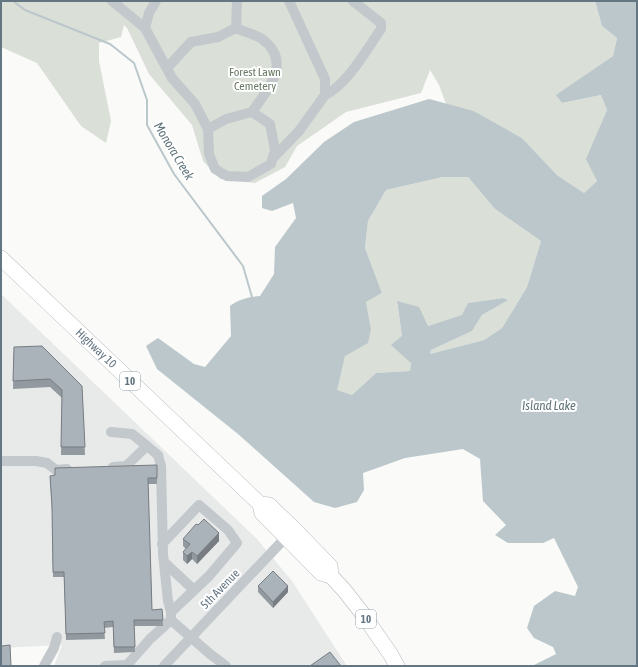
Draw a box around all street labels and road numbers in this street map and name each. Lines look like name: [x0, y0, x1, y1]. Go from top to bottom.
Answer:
street label: Highway 10: [73, 325, 120, 371]
road number: 10: [120, 372, 140, 390]
street label: 5th Avenue: [198, 566, 242, 612]
road number: 10: [356, 610, 376, 628]

